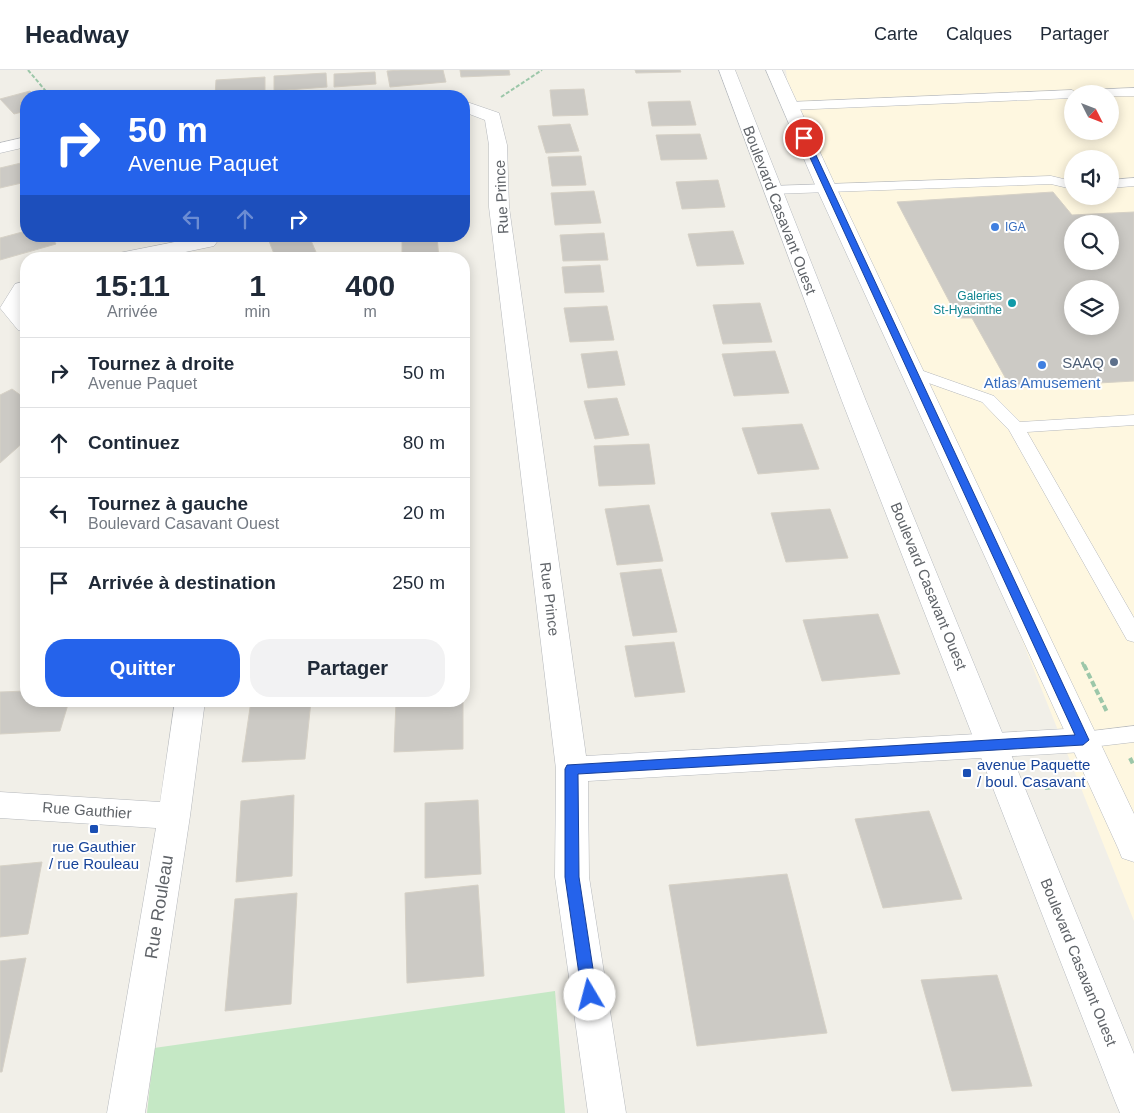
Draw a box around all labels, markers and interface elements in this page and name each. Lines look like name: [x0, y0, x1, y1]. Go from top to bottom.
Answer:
text: Headway: [25, 21, 129, 48]
text: Carte: [874, 24, 918, 44]
text: Calques: [946, 24, 1012, 44]
text: Partager: [1040, 24, 1109, 44]
north arrow: [1064, 85, 1119, 140]
map controls: [1064, 85, 1119, 335]
icon: right: [45, 110, 110, 175]
text: 50 m: [128, 110, 208, 149]
pin: [783, 117, 825, 159]
street label: Boulevard Casavant Ouest: [740, 123, 820, 297]
icon: arrive: [790, 124, 818, 152]
button: sound: [1064, 150, 1119, 205]
text: Avenue Paquet: [128, 151, 278, 176]
street label: Rue Prince: [491, 160, 511, 234]
icon: left: [178, 205, 206, 233]
icon: ahead: [231, 205, 259, 233]
icon: right: [284, 205, 312, 233]
button: search: [1064, 215, 1119, 270]
place label: IGA: [1005, 220, 1026, 234]
marker: IGA: [989, 221, 1001, 233]
text: 15:11: [95, 269, 170, 302]
text: 1: [249, 269, 266, 302]
text: 400: [345, 269, 395, 302]
button: layers: [1064, 280, 1119, 335]
place label: Galeries St-Hyacinthe: [933, 289, 1002, 317]
marker: Galeries St-Hyacinthe: [1006, 297, 1018, 309]
text: Arrivée: [107, 303, 158, 320]
text: min: [245, 303, 270, 320]
text: m: [364, 303, 377, 320]
text: Tournez à droite: [88, 353, 234, 374]
place label: SAAQ: [1062, 354, 1104, 371]
marker: SAAQ: [1108, 356, 1120, 368]
icon: right: [45, 359, 73, 387]
marker: Atlas Amusement: [1036, 359, 1048, 371]
text: 50 m: [403, 362, 445, 383]
place label: Atlas Amusement: [984, 374, 1101, 391]
text: Avenue Paquet: [88, 375, 197, 392]
icon: ahead: [45, 429, 73, 457]
text: Continuez: [88, 432, 180, 453]
text: 80 m: [403, 432, 445, 453]
text: Tournez à gauche: [88, 493, 248, 514]
icon: left: [45, 499, 73, 527]
street label: Boulevard Casavant Ouest: [888, 500, 971, 673]
text: 20 m: [403, 502, 445, 523]
text: Boulevard Casavant Ouest: [88, 515, 279, 532]
street label: Rue Prince: [537, 561, 563, 637]
icon: arrive: [45, 569, 73, 597]
text: Arrivée à destination: [88, 572, 276, 593]
text: 250 m: [392, 572, 445, 593]
button: Quitter: [45, 639, 240, 697]
button: Partager: [250, 639, 445, 697]
place label: avenue Paquette / boul. Casavant: [977, 756, 1090, 790]
marker: avenue Paquette / boul. Casavant: [961, 767, 973, 779]
street label: Rue Gauthier: [42, 798, 132, 822]
marker: rue Gauthier / rue Rouleau: [88, 823, 100, 835]
place label: rue Gauthier / rue Rouleau: [49, 838, 139, 872]
street label: Rue Rouleau: [141, 854, 177, 960]
street label: Boulevard Casavant Ouest: [1038, 876, 1121, 1049]
position arrow: [563, 968, 615, 1020]

